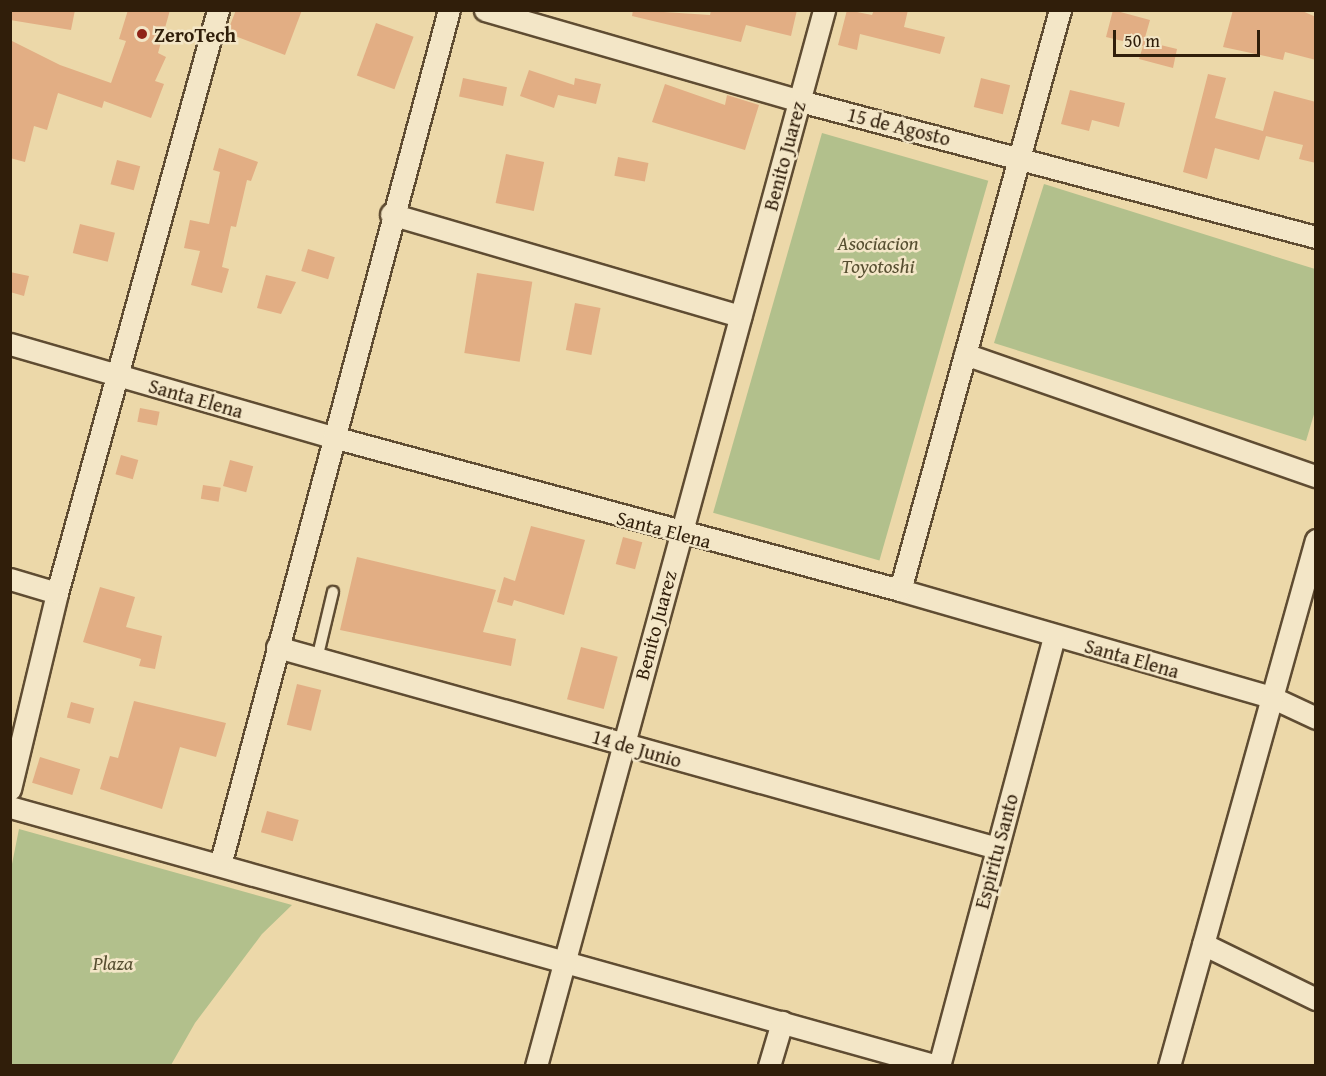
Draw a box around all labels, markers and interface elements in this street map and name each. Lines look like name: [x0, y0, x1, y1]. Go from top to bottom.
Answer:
scale bar: [1116, 18, 1263, 56]
place label: ZeroTech: [154, 22, 236, 46]
marker: ZeroTech: [135, 27, 149, 41]
text: 50 m: [1124, 27, 1160, 54]
street label: Benito Juarez: [758, 99, 810, 213]
street label: 15 de Agosto: [845, 102, 953, 150]
park label: Asociacion Toyotoshi: [837, 230, 919, 277]
street label: Santa Elena: [146, 373, 246, 423]
street label: Santa Elena: [614, 505, 714, 553]
street label: Benito Juarez: [629, 568, 681, 682]
street label: Santa Elena: [1082, 633, 1182, 683]
street label: 14 de Junio: [589, 724, 685, 772]
street label: Espiritu Santo: [969, 791, 1023, 911]
park label: Plaza: [93, 950, 133, 974]

